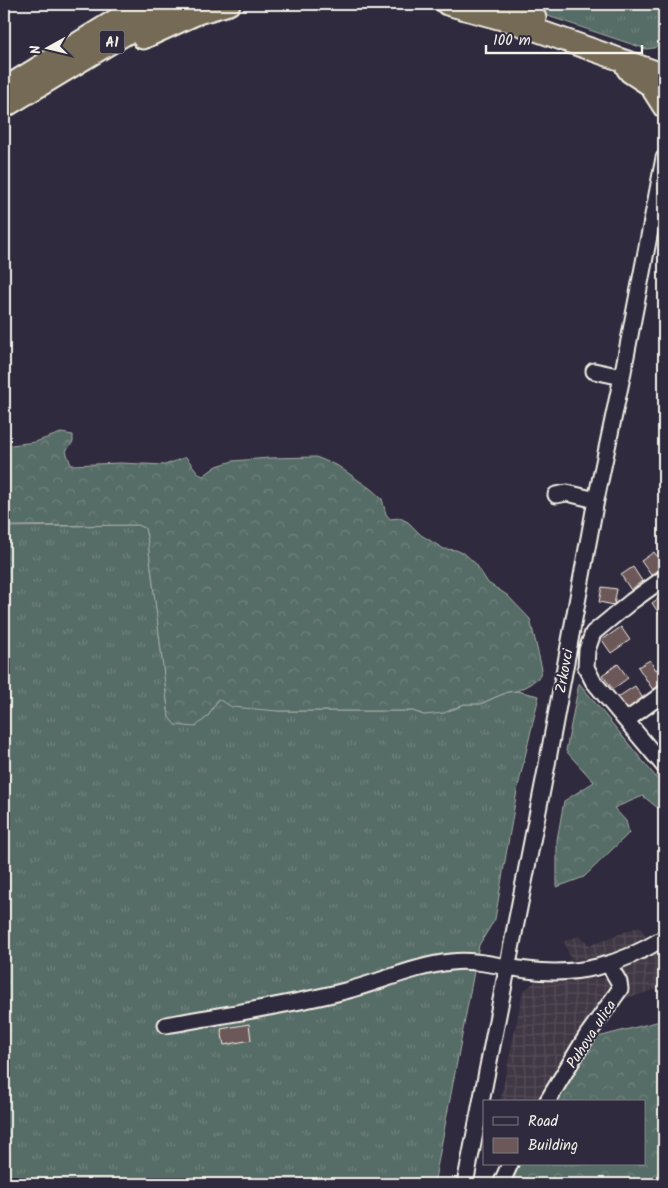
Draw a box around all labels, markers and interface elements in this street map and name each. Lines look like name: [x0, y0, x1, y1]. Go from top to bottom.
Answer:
north arrow: [22, 22, 72, 72]
scale bar: [486, 22, 642, 54]
text: 100 m: [493, 29, 531, 53]
road number: A1: [100, 31, 124, 54]
text: N: [25, 44, 48, 56]
street label: Zrkovci: [549, 646, 581, 695]
street label: Puhova ulica: [561, 995, 623, 1074]
legend: [483, 1100, 646, 1166]
text: Road: [528, 1110, 559, 1134]
text: Building: [528, 1134, 578, 1158]

